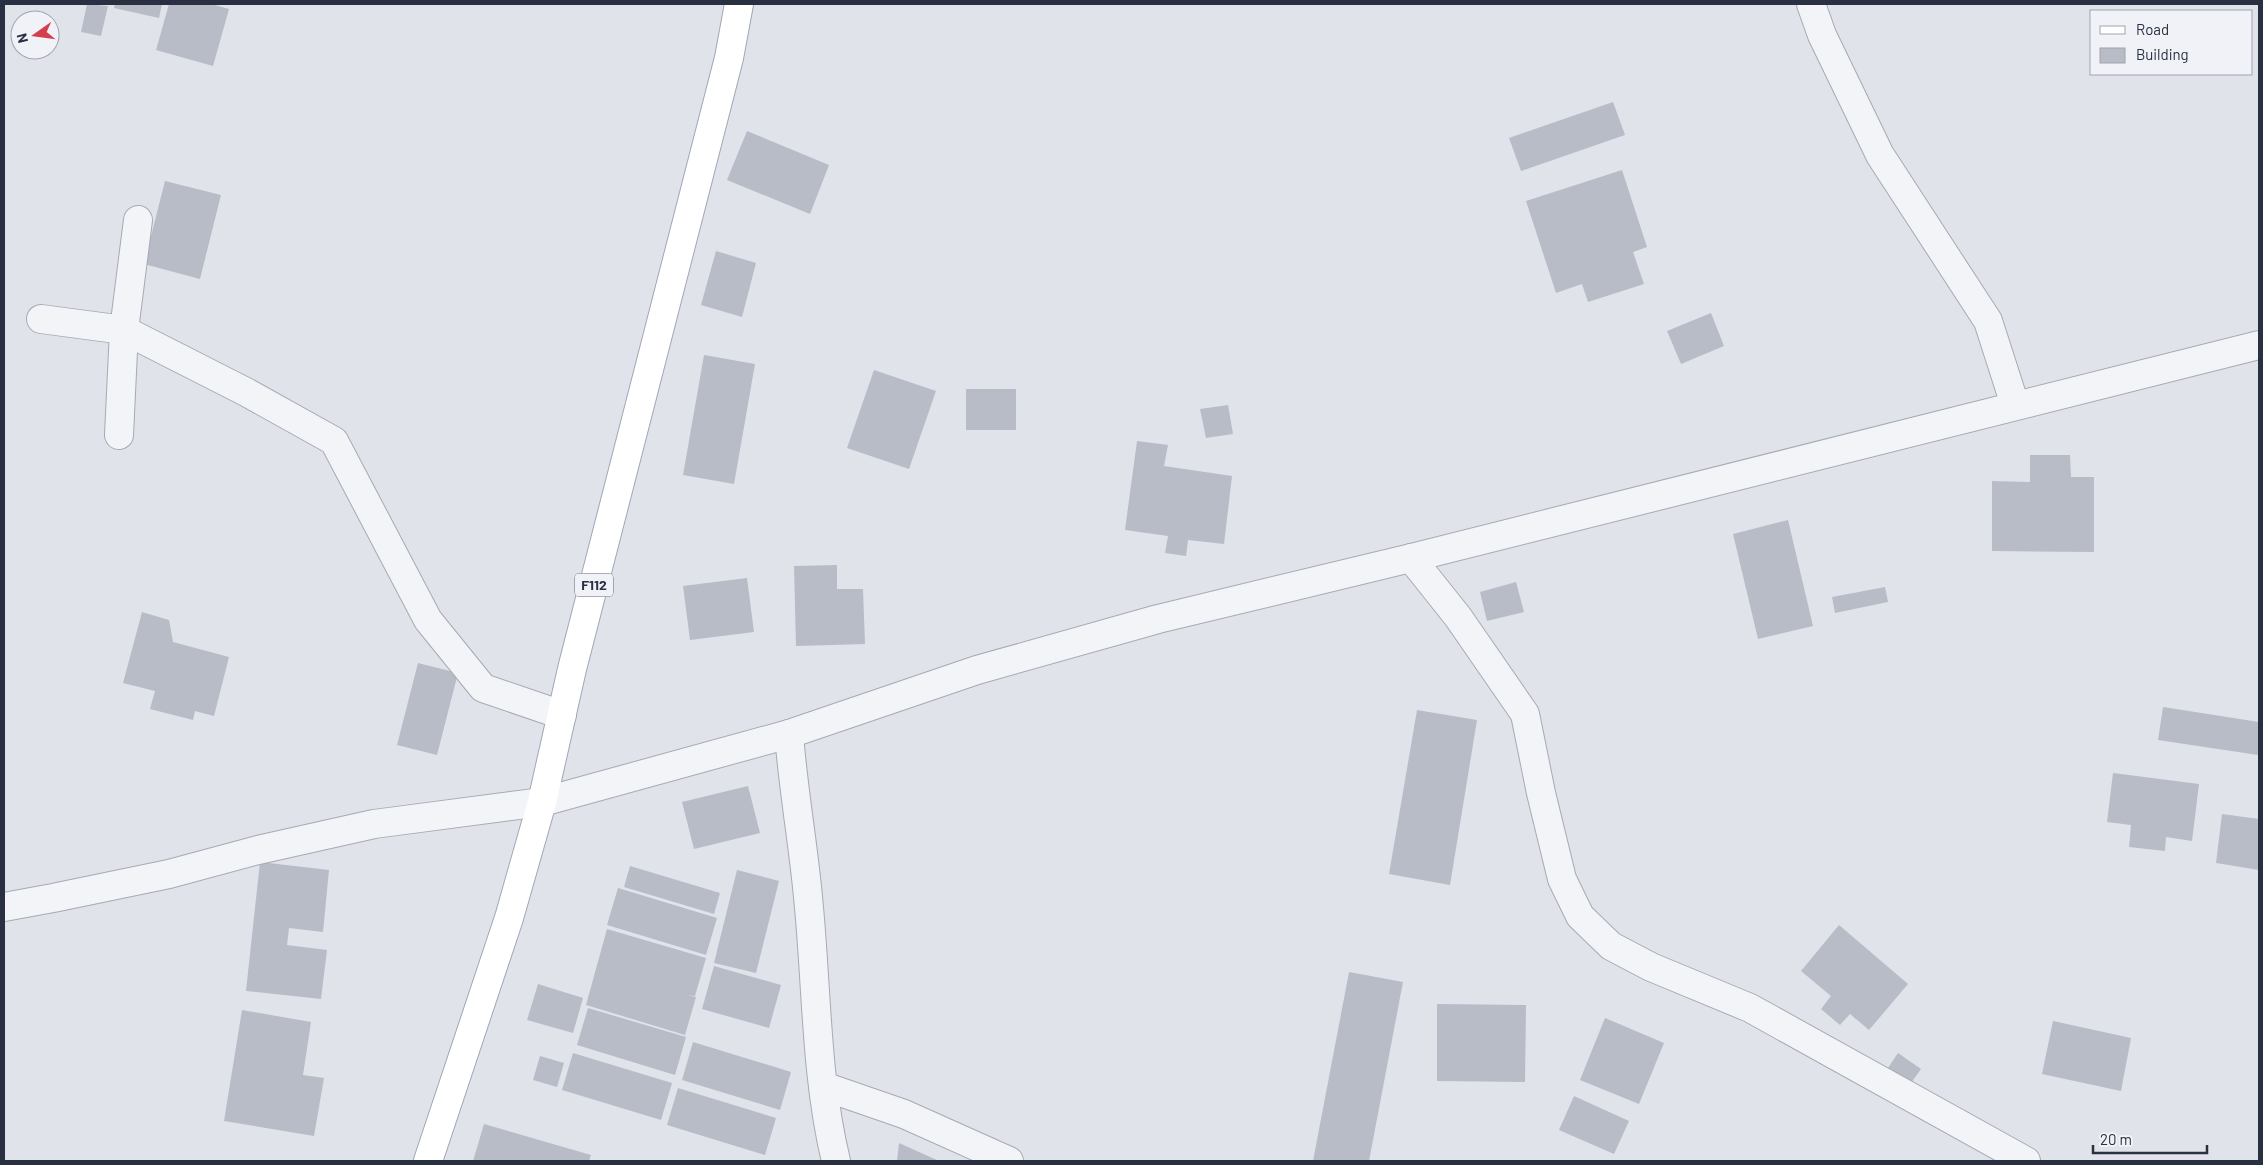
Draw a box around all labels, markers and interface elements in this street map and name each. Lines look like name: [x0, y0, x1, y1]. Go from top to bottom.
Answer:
north arrow: [10, 10, 60, 60]
legend: [2090, 10, 2253, 75]
text: Road: [2136, 20, 2169, 38]
text: N: [13, 32, 31, 45]
text: Building: [2136, 45, 2189, 63]
road number: F112: [575, 574, 613, 596]
scale bar: [2093, 1122, 2207, 1154]
text: 20 m: [2100, 1130, 2132, 1148]

